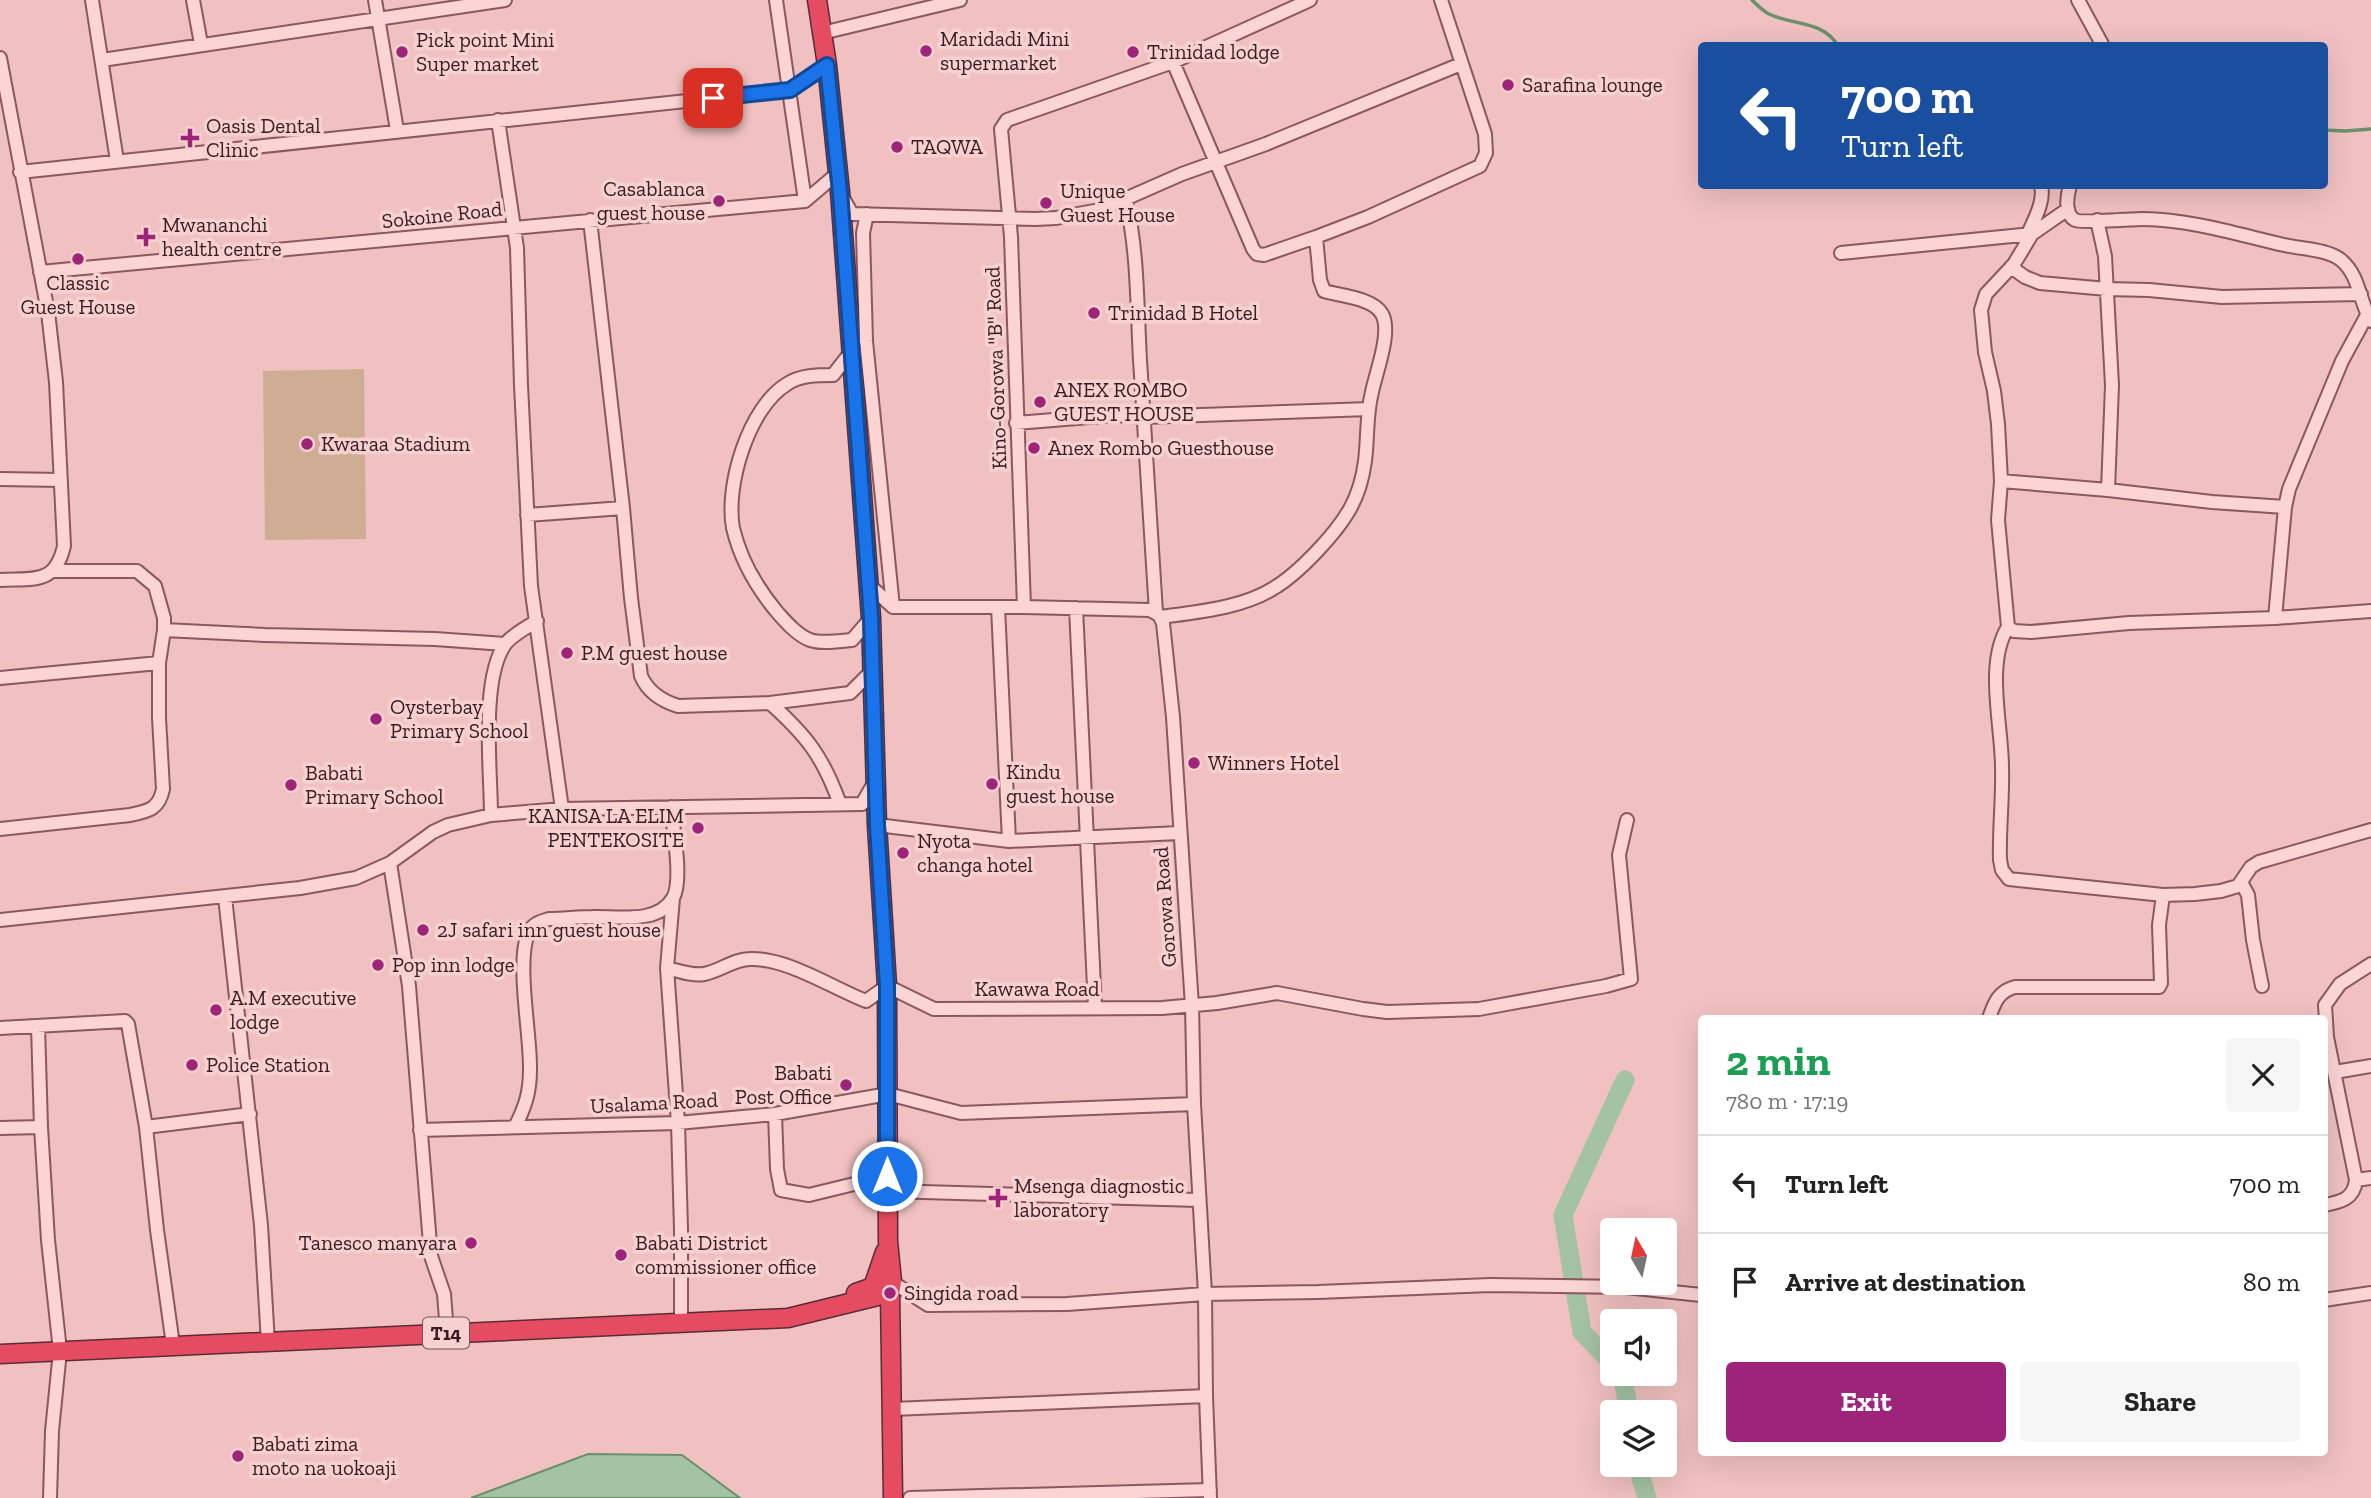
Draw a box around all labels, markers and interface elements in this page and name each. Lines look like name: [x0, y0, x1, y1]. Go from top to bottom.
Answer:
place label: Maridadi Mini supermarket: [940, 26, 1069, 75]
place label: Pick point Mini Super market: [416, 27, 555, 76]
place label: Trinidad lodge: [1147, 39, 1280, 64]
marker: Maridadi Mini supermarket: [918, 43, 934, 59]
marker: Pick point Mini Super market: [394, 44, 410, 60]
marker: Trinidad lodge: [1125, 44, 1141, 60]
text: 700 m: [1841, 67, 1974, 126]
pin: [683, 68, 743, 128]
icon: left: [1726, 70, 1817, 161]
place label: Sarafina lounge: [1522, 72, 1663, 97]
marker: Sarafina lounge: [1500, 77, 1516, 93]
icon: arrive: [694, 79, 732, 117]
place label: Oasis Dental Clinic: [206, 113, 321, 162]
text: Turn left: [1841, 127, 1963, 165]
marker: Oasis Dental Clinic: [180, 128, 200, 148]
place label: TAQWA: [911, 134, 983, 159]
marker: TAQWA: [889, 139, 905, 155]
place label: Casablanca guest house: [597, 176, 705, 225]
place label: Unique Guest House: [1060, 178, 1175, 227]
marker: Casablanca guest house: [711, 193, 727, 209]
marker: Unique Guest House: [1038, 195, 1054, 211]
street label: Sokoine Road: [380, 196, 504, 233]
place label: Mwananchi health centre: [162, 212, 282, 261]
marker: Mwananchi health centre: [136, 227, 156, 247]
marker: Classic Guest House: [70, 251, 86, 267]
street label: Kino-Gorowa "B" Road: [979, 266, 1012, 470]
place label: Classic Guest House: [21, 270, 136, 319]
place label: Trinidad B Hotel: [1108, 300, 1259, 325]
marker: Trinidad B Hotel: [1086, 305, 1102, 321]
place label: ANEX ROMBO GUEST HOUSE: [1054, 377, 1194, 426]
marker: ANEX ROMBO GUEST HOUSE: [1032, 394, 1048, 410]
place label: Kwaraa Stadium: [321, 431, 470, 456]
place label: Anex Rombo Guesthouse: [1048, 435, 1274, 460]
marker: Kwaraa Stadium: [299, 436, 315, 452]
marker: Anex Rombo Guesthouse: [1026, 440, 1042, 456]
place label: P.M guest house: [581, 640, 728, 665]
marker: P.M guest house: [559, 645, 575, 661]
place label: Oysterbay Primary School: [390, 694, 529, 743]
marker: Oysterbay Primary School: [368, 711, 384, 727]
place label: Winners Hotel: [1208, 750, 1340, 775]
marker: Winners Hotel: [1186, 755, 1202, 771]
place label: Kindu guest house: [1006, 759, 1114, 808]
place label: Babati Primary School: [305, 760, 444, 809]
marker: Kindu guest house: [984, 776, 1000, 792]
marker: Babati Primary School: [283, 777, 299, 793]
place label: KANISA LA ELIM PENTEKOSITE: [528, 803, 684, 852]
marker: KANISA LA ELIM PENTEKOSITE: [690, 820, 706, 836]
place label: Nyota changa hotel: [917, 828, 1033, 877]
marker: Nyota changa hotel: [895, 845, 911, 861]
street label: Gorowa Road: [1148, 845, 1181, 968]
place label: 2J safari inn guest house: [437, 917, 661, 942]
marker: 2J safari inn guest house: [415, 922, 431, 938]
place label: Pop inn lodge: [392, 952, 515, 977]
marker: Pop inn lodge: [370, 957, 386, 973]
street label: Kawawa Road: [974, 976, 1100, 1001]
place label: A.M executive lodge: [230, 985, 357, 1034]
marker: A.M executive lodge: [208, 1002, 224, 1018]
text: 2 min: [1726, 1035, 1831, 1086]
button: close: [2226, 1038, 2300, 1112]
place label: Police Station: [206, 1052, 330, 1077]
marker: Police Station: [184, 1057, 200, 1073]
place label: Babati Post Office: [735, 1060, 832, 1109]
marker: Babati Post Office: [838, 1077, 854, 1093]
street label: Usalama Road: [590, 1087, 719, 1118]
text: 780 m · 17:19: [1726, 1087, 1849, 1115]
position arrow: [850, 1139, 924, 1213]
icon: left: [1726, 1165, 1764, 1203]
text: Turn left: [1785, 1168, 1888, 1200]
text: 700 m: [2229, 1168, 2300, 1200]
place label: Msenga diagnostic laboratory: [1014, 1173, 1184, 1222]
marker: Msenga diagnostic laboratory: [988, 1188, 1008, 1208]
north arrow: [1600, 1218, 1676, 1295]
map controls: [1600, 1218, 1677, 1477]
place label: Tanesco manyara: [298, 1230, 457, 1255]
place label: Babati District commissioner office: [635, 1230, 816, 1279]
marker: Tanesco manyara: [463, 1235, 479, 1251]
marker: Babati District commissioner office: [613, 1247, 629, 1263]
icon: arrive: [1726, 1263, 1764, 1301]
text: Arrive at destination: [1785, 1266, 2025, 1298]
text: 80 m: [2243, 1266, 2300, 1298]
place label: Singida road: [904, 1280, 1019, 1305]
marker: Singida road: [882, 1285, 898, 1301]
button: sound: [1600, 1309, 1677, 1386]
road number: T14: [423, 1317, 469, 1348]
button: Exit: [1726, 1362, 2006, 1442]
button: Share: [2020, 1362, 2300, 1442]
button: layers: [1600, 1400, 1677, 1477]
place label: Babati zima moto na uokoaji: [252, 1431, 396, 1481]
marker: Babati zima moto na uokoaji: [230, 1448, 246, 1464]

